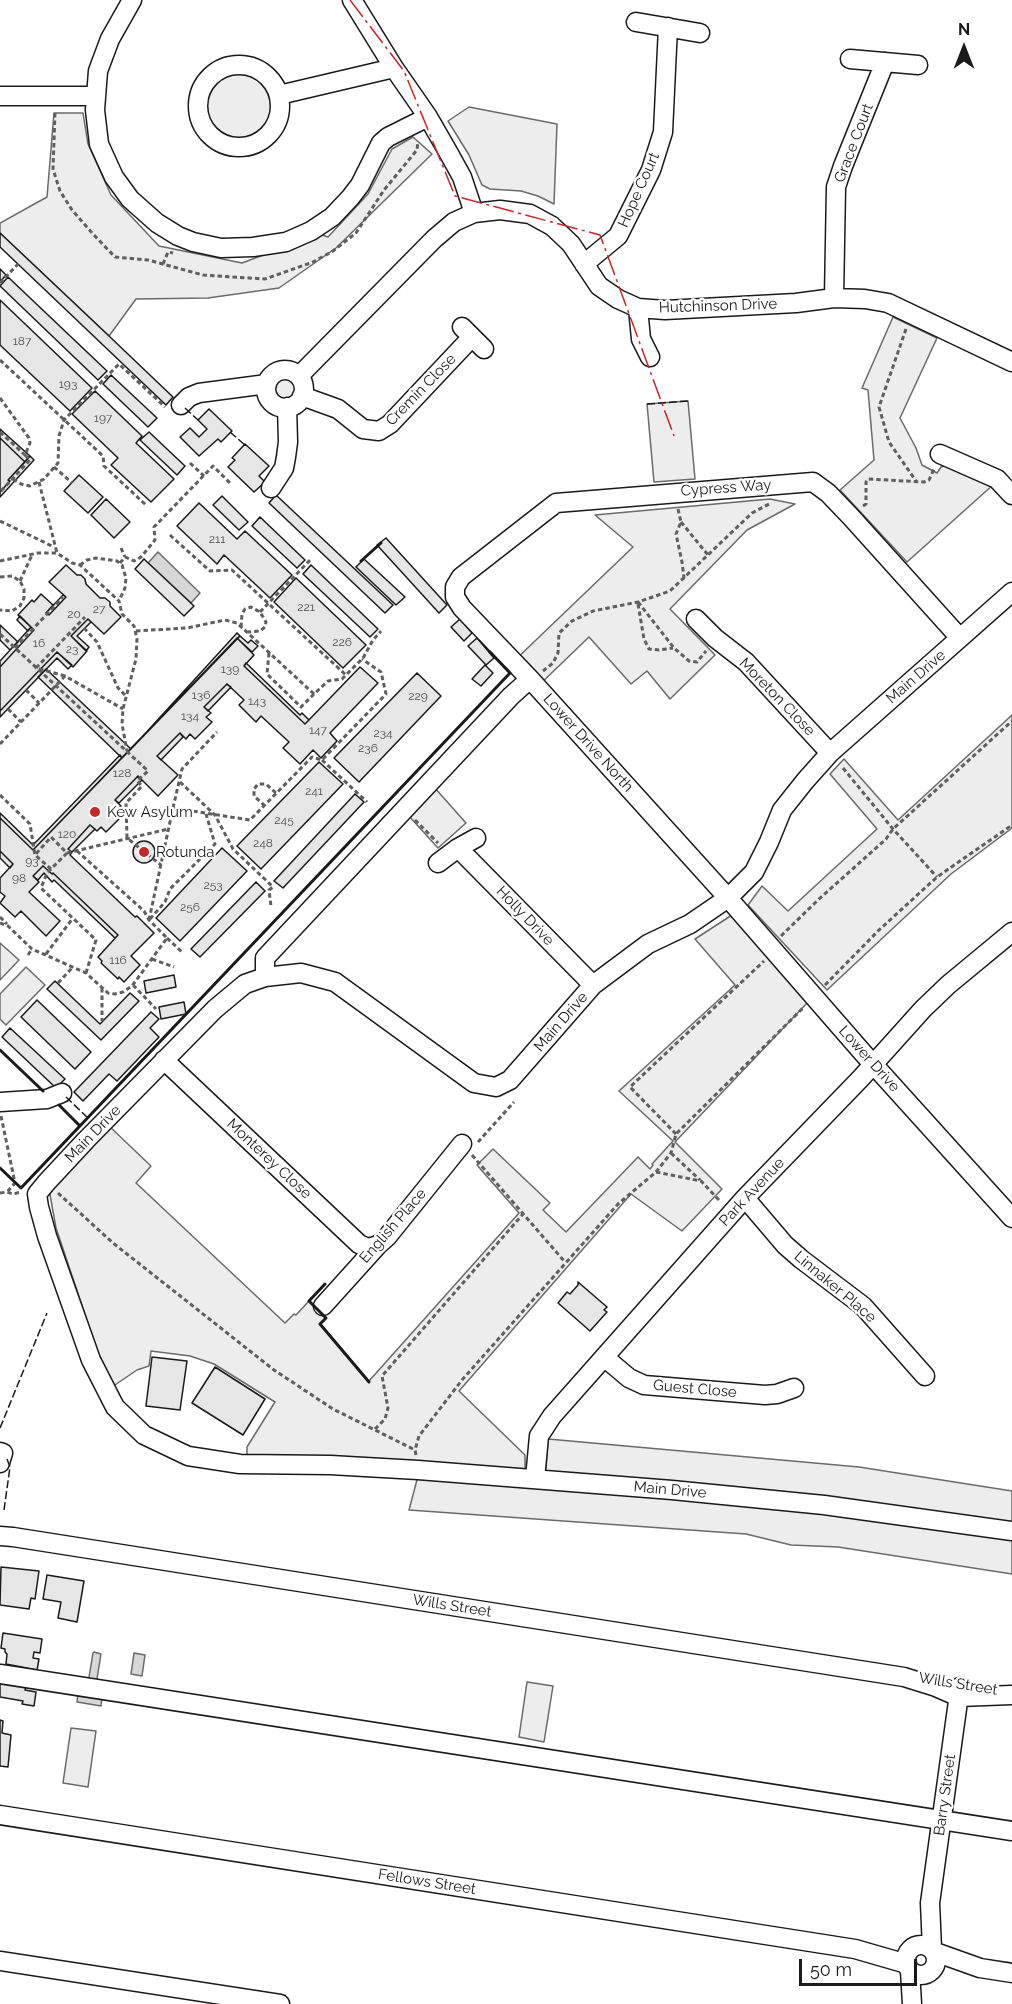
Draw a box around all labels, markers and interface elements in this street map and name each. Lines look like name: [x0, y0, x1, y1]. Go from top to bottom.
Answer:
north arrow: [934, 18, 994, 78]
text: N: [958, 20, 970, 39]
street label: Grace Court: [831, 101, 877, 185]
street label: Hope Court: [614, 150, 664, 230]
street label: Hutchinson Drive: [659, 295, 777, 317]
house number: 187: [13, 334, 31, 348]
street label: Cremin Close: [382, 350, 460, 430]
house number: 193: [59, 377, 77, 391]
house number: 197: [94, 411, 112, 425]
street label: Cypress Way: [680, 476, 772, 500]
house number: 211: [209, 532, 225, 546]
house number: 221: [297, 600, 315, 614]
house number: 27: [93, 602, 105, 616]
house number: 20: [67, 607, 81, 621]
house number: 226: [332, 635, 352, 649]
house number: 16: [33, 636, 45, 650]
house number: 23: [66, 642, 78, 656]
street label: Main Drive: [883, 646, 949, 708]
street label: Moreton Close: [735, 654, 819, 740]
house number: 139: [221, 662, 239, 676]
house number: 136: [192, 688, 210, 702]
house number: 229: [408, 689, 428, 703]
street label: Lower Drive North: [539, 690, 637, 796]
house number: 143: [248, 694, 266, 708]
house number: 134: [181, 709, 199, 723]
house number: 147: [309, 723, 327, 737]
house number: 234: [373, 726, 393, 740]
house number: 236: [358, 741, 378, 755]
house number: 128: [113, 766, 131, 780]
house number: 241: [305, 784, 323, 798]
place label: Kew Asylum: [107, 803, 193, 821]
marker: Kew Asylum: [88, 805, 102, 819]
house number: 245: [274, 813, 294, 827]
house number: 120: [58, 827, 76, 841]
house number: 248: [253, 836, 273, 850]
place label: Rotunda: [156, 843, 215, 861]
marker: Rotunda: [137, 845, 151, 859]
house number: 93: [25, 854, 39, 868]
house number: 98: [12, 871, 26, 885]
house number: 253: [203, 878, 223, 892]
street label: Holly Drive: [492, 883, 558, 949]
house number: 256: [180, 900, 200, 914]
house number: 116: [109, 953, 127, 967]
street label: Main Drive: [530, 989, 592, 1055]
street label: Lower Drive: [835, 1022, 903, 1096]
street label: Main Drive: [61, 1102, 125, 1166]
street label: Monterey Close: [223, 1115, 315, 1203]
street label: Park Avenue: [716, 1154, 788, 1230]
street label: English Place: [356, 1185, 430, 1267]
street label: Linnaker Place: [790, 1247, 880, 1327]
street label: Guest Close: [652, 1376, 738, 1402]
street label: Main Drive: [633, 1478, 707, 1502]
street label: Wills Street: [411, 1591, 493, 1621]
street label: Wills Street: [917, 1669, 999, 1699]
street label: Barry Street: [930, 1753, 960, 1837]
street label: Fellows Street: [377, 1865, 477, 1899]
scale bar: [802, 1947, 920, 1985]
text: 50 m: [810, 1959, 852, 1980]

